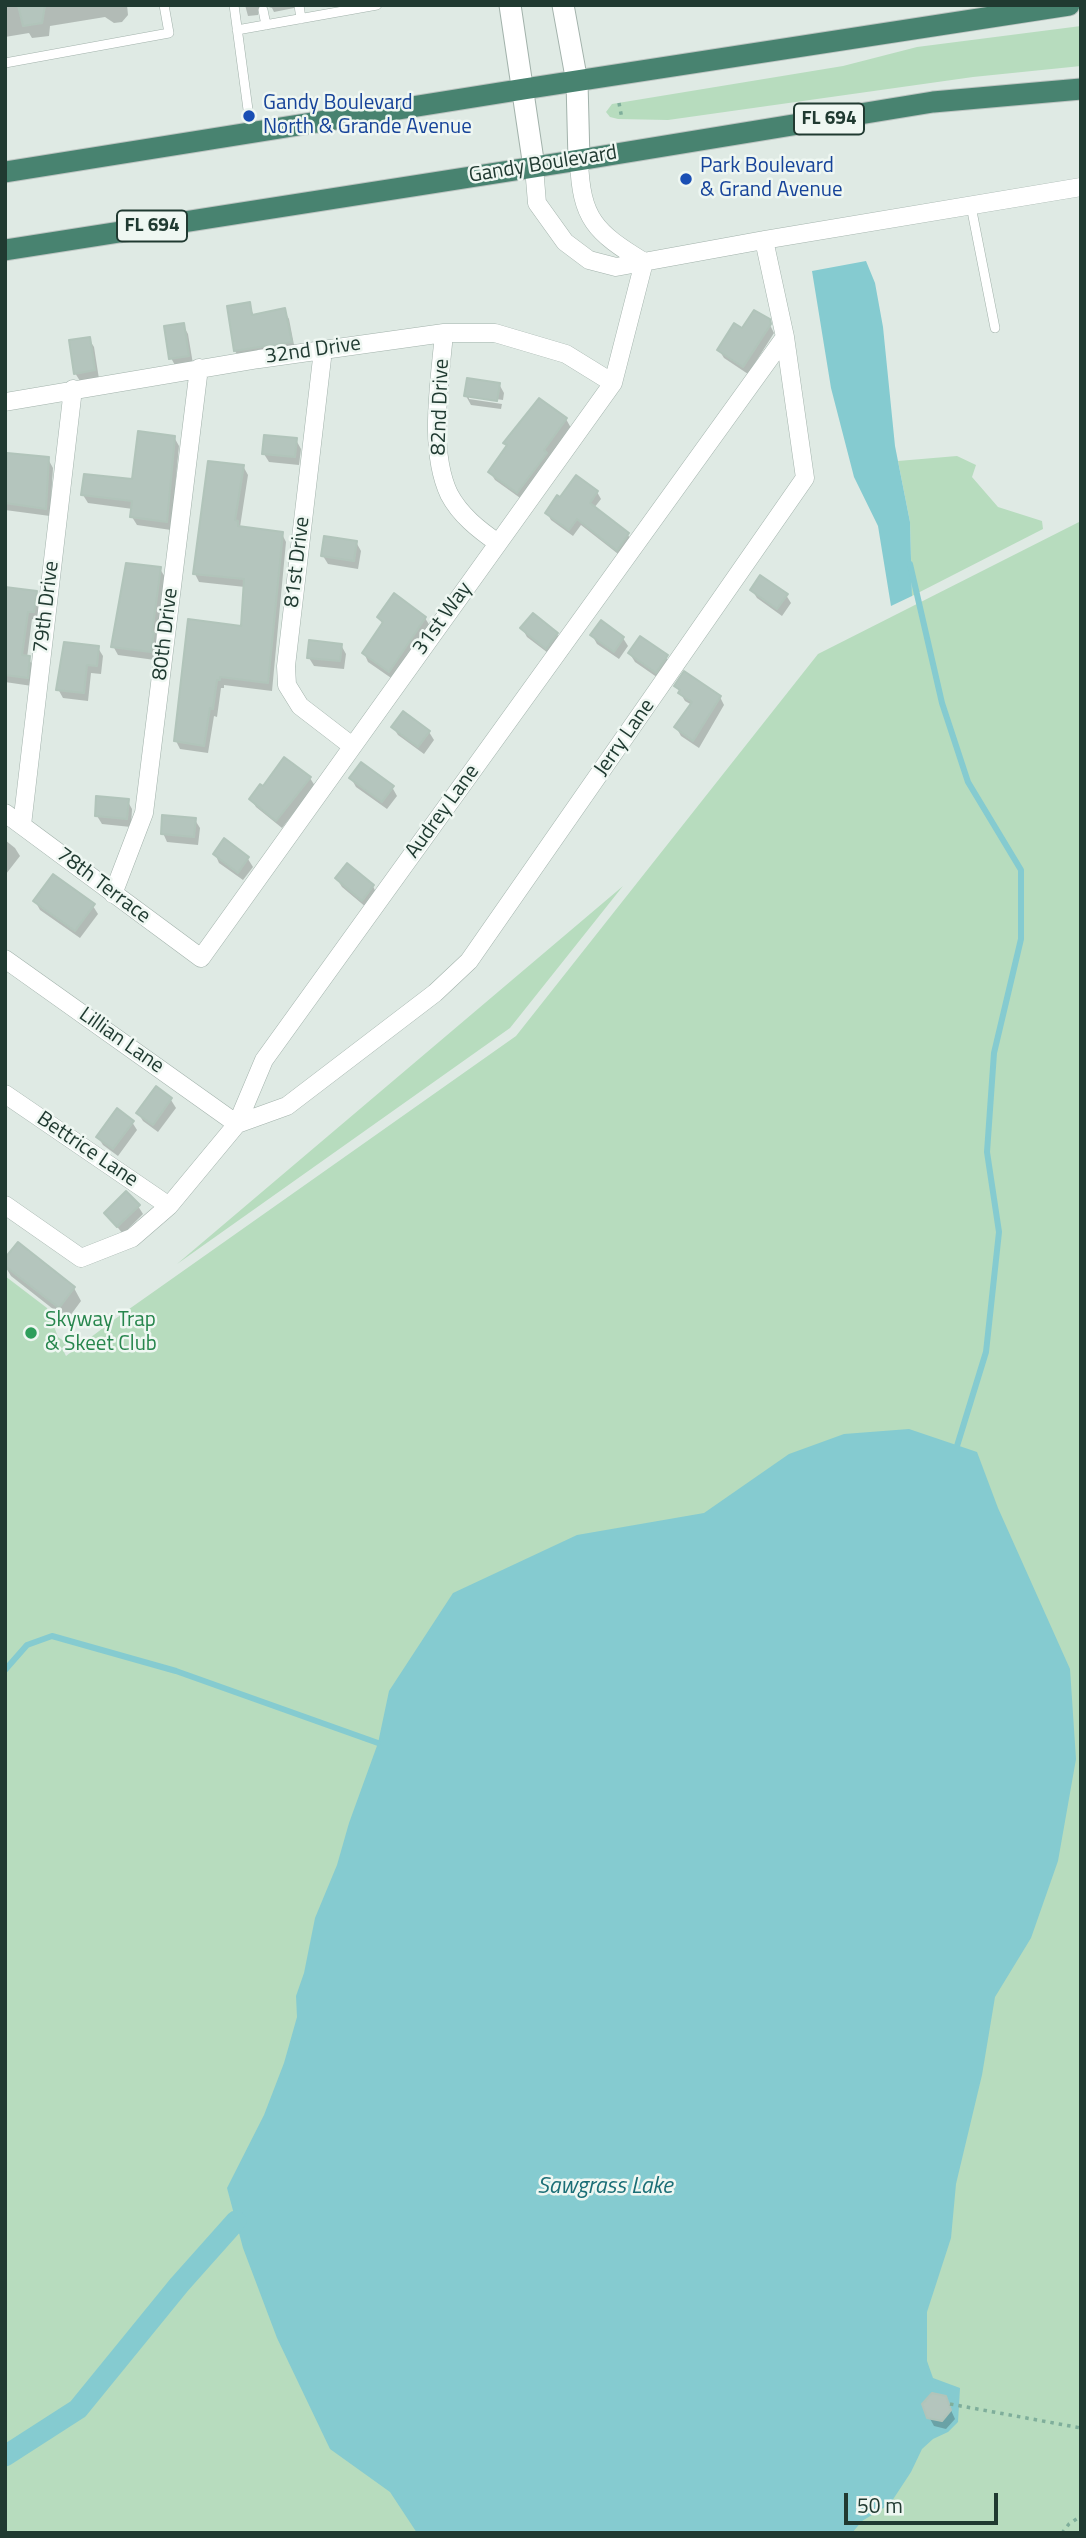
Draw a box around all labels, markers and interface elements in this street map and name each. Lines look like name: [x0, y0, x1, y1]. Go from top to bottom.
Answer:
place label: Gandy Boulevard North & Grande Avenue: [263, 91, 472, 141]
road number: FL 694: [794, 104, 864, 134]
marker: Gandy Boulevard North & Grande Avenue: [241, 108, 257, 124]
street label: Gandy Boulevard: [467, 141, 619, 189]
place label: Park Boulevard & Grand Avenue: [700, 154, 842, 204]
marker: Park Boulevard & Grand Avenue: [678, 171, 694, 187]
road number: FL 694: [117, 210, 187, 242]
street label: 32nd Drive: [263, 332, 363, 370]
street label: 82nd Drive: [427, 358, 455, 456]
street label: 81st Drive: [280, 515, 316, 609]
street label: 79th Drive: [29, 559, 65, 655]
street label: 31st Way: [408, 578, 478, 660]
street label: 80th Drive: [148, 586, 184, 682]
street label: Jerry Lane: [589, 695, 661, 781]
street label: Audrey Lane: [401, 760, 485, 864]
street label: 78th Terrace: [51, 842, 155, 930]
street label: Lillian Lane: [74, 1003, 168, 1079]
street label: Bettrice Lane: [32, 1107, 142, 1193]
place label: Skyway Trap & Skeet Club: [45, 1308, 157, 1358]
marker: Skyway Trap & Skeet Club: [23, 1325, 39, 1341]
water label: Sawgrass Lake: [537, 2173, 673, 2201]
scale bar: [848, 2478, 1002, 2522]
text: 50 m: [857, 2489, 903, 2521]

